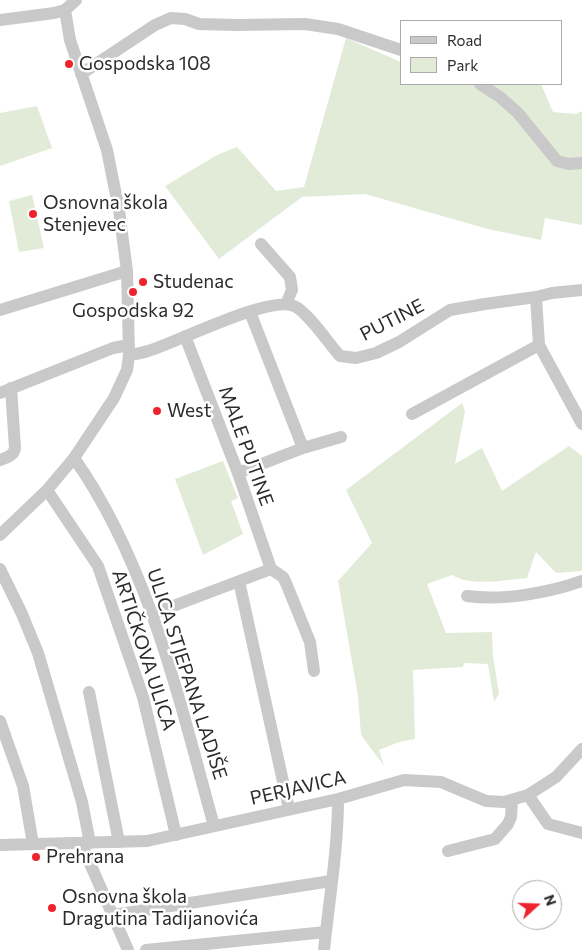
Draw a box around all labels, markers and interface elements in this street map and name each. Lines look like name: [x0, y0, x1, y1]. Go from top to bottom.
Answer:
legend: [400, 20, 562, 85]
text: Road: [447, 31, 482, 49]
place label: Gospodska 108: [79, 53, 211, 75]
text: Park: [447, 56, 478, 74]
marker: Gospodska 108: [63, 58, 75, 70]
place label: Osnovna škola Stenjevec: [43, 192, 168, 236]
marker: Osnovna škola Stenjevec: [27, 208, 39, 220]
place label: Studenac: [153, 271, 234, 293]
marker: Studenac: [137, 276, 149, 288]
marker: Gospodska 92: [127, 286, 139, 298]
street label: PUTINE: [356, 294, 428, 346]
place label: Gospodska 92: [72, 300, 194, 322]
street label: MALE PUTINE: [214, 383, 278, 509]
place label: West: [167, 400, 211, 422]
marker: West: [151, 405, 163, 417]
street label: ULICA STJEPANA LADIŠE: [142, 566, 232, 782]
street label: ARTIČKOVA ULICA: [107, 567, 181, 733]
street label: PERJAVICA: [248, 766, 348, 810]
place label: Prehrana: [46, 846, 124, 868]
marker: Prehrana: [30, 851, 42, 863]
north arrow: [512, 880, 562, 930]
place label: Osnovna škola Dragutina Tadijanovića: [62, 886, 258, 930]
text: N: [541, 892, 560, 908]
marker: Osnovna škola Dragutina Tadijanovića: [46, 902, 58, 914]

